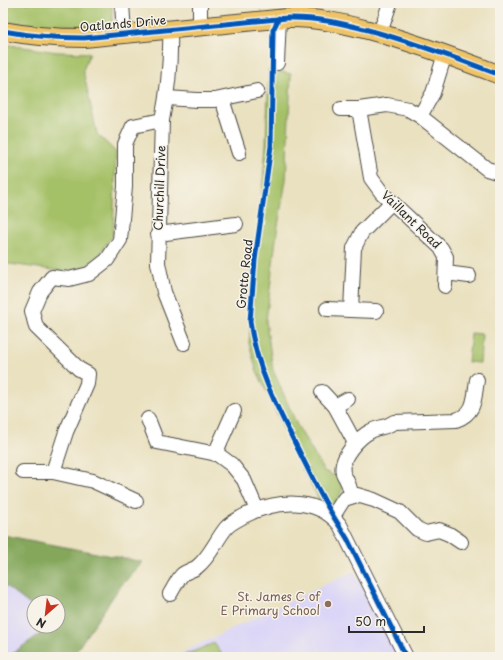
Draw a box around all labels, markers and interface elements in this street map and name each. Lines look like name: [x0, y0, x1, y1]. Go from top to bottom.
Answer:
street label: Oatlands Drive: [79, 10, 167, 36]
street label: Churchill Drive: [149, 145, 169, 231]
street label: Vaillant Road: [378, 186, 446, 253]
street label: Grotto Road: [231, 238, 257, 310]
place label: St. James C of E Primary School: [220, 587, 321, 619]
north arrow: [26, 594, 66, 634]
marker: St. James C of E Primary School: [323, 599, 333, 609]
scale bar: [349, 608, 424, 634]
text: 50 m: [355, 612, 386, 630]
text: N: [33, 614, 49, 633]

